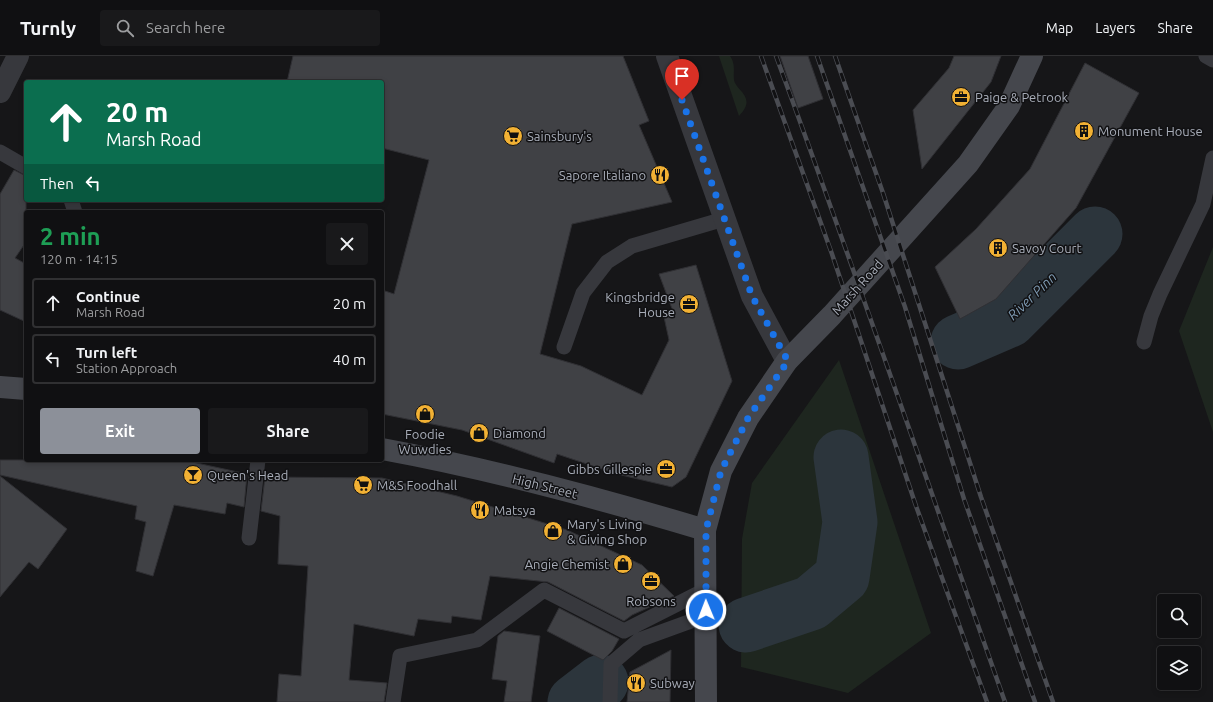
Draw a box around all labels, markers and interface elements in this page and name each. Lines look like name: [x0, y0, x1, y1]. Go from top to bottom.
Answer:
search box: [100, 10, 380, 46]
text: Turnly: [20, 17, 76, 39]
icon: search: [114, 17, 136, 39]
text: Search here: [146, 19, 225, 36]
text: Map: [1046, 20, 1073, 36]
text: Layers: [1095, 20, 1135, 36]
text: Share: [1157, 20, 1193, 36]
pin: [665, 59, 699, 100]
icon: arrive: [671, 65, 693, 87]
office icon: Paige & Petrook: [950, 86, 972, 108]
place label: Paige & Petrook: [975, 90, 1069, 104]
icon: ahead: [40, 96, 92, 148]
text: 20 m: [106, 96, 168, 127]
building icon: Monument House: [1073, 120, 1095, 142]
place label: Monument House: [1098, 124, 1203, 138]
supermarket icon: Sainsbury's: [502, 125, 524, 147]
text: Marsh Road: [106, 129, 201, 149]
place label: Sainsbury's: [527, 129, 592, 143]
restaurant icon: Sapore Italiano: [649, 164, 671, 186]
place label: Sapore Italiano: [559, 168, 646, 182]
icon: left: [82, 172, 104, 194]
text: Then: [40, 175, 74, 192]
text: 2 min: [40, 223, 101, 250]
button: close: [326, 223, 368, 265]
building icon: Savoy Court: [987, 237, 1009, 259]
place label: Savoy Court: [1012, 241, 1082, 255]
text: 120 m · 14:15: [40, 252, 118, 266]
street label: Marsh Road: [829, 257, 885, 317]
water label: River Pinn: [1004, 269, 1060, 323]
text: Continue: [76, 288, 140, 305]
place label: Kingsbridge House: [605, 290, 675, 319]
icon: ahead: [42, 292, 64, 314]
office icon: Kingsbridge House: [678, 293, 700, 315]
text: 20 m: [333, 295, 366, 312]
text: Marsh Road: [76, 305, 145, 319]
text: Turn left: [76, 344, 137, 361]
icon: left: [42, 348, 64, 370]
text: 40 m: [333, 351, 366, 368]
text: Station Approach: [76, 361, 177, 375]
shop icon: Foodie Wuwdies: [414, 403, 436, 425]
button: Exit: [40, 408, 200, 454]
button: Share: [208, 408, 368, 454]
shop icon: Diamond: [468, 422, 490, 444]
place label: Diamond: [493, 426, 546, 440]
place label: Foodie Wuwdies: [399, 427, 452, 456]
office icon: Gibbs Gillespie: [655, 458, 677, 480]
place label: Gibbs Gillespie: [567, 462, 652, 476]
bar icon: Queen's Head: [182, 464, 204, 486]
place label: Queen's Head: [207, 468, 288, 483]
street label: High Street: [511, 471, 579, 501]
supermarket icon: M&S Foodhall: [352, 474, 374, 496]
place label: M&S Foodhall: [377, 478, 458, 492]
restaurant icon: Matsya: [469, 499, 491, 521]
place label: Matsya: [494, 503, 536, 517]
place label: Mary's Living & Giving Shop: [567, 517, 647, 546]
shop icon: Mary's Living & Giving Shop: [542, 520, 564, 542]
shop icon: Angie Chemist: [612, 553, 634, 575]
place label: Angie Chemist: [525, 557, 609, 571]
office icon: Robsons: [640, 570, 662, 592]
position arrow: [685, 589, 727, 631]
place label: Robsons: [626, 594, 676, 608]
map controls: [1157, 594, 1201, 690]
button: search: [1157, 594, 1201, 638]
button: layers: [1157, 646, 1201, 690]
restaurant icon: Subway: [625, 672, 647, 694]
place label: Subway: [650, 676, 695, 690]

